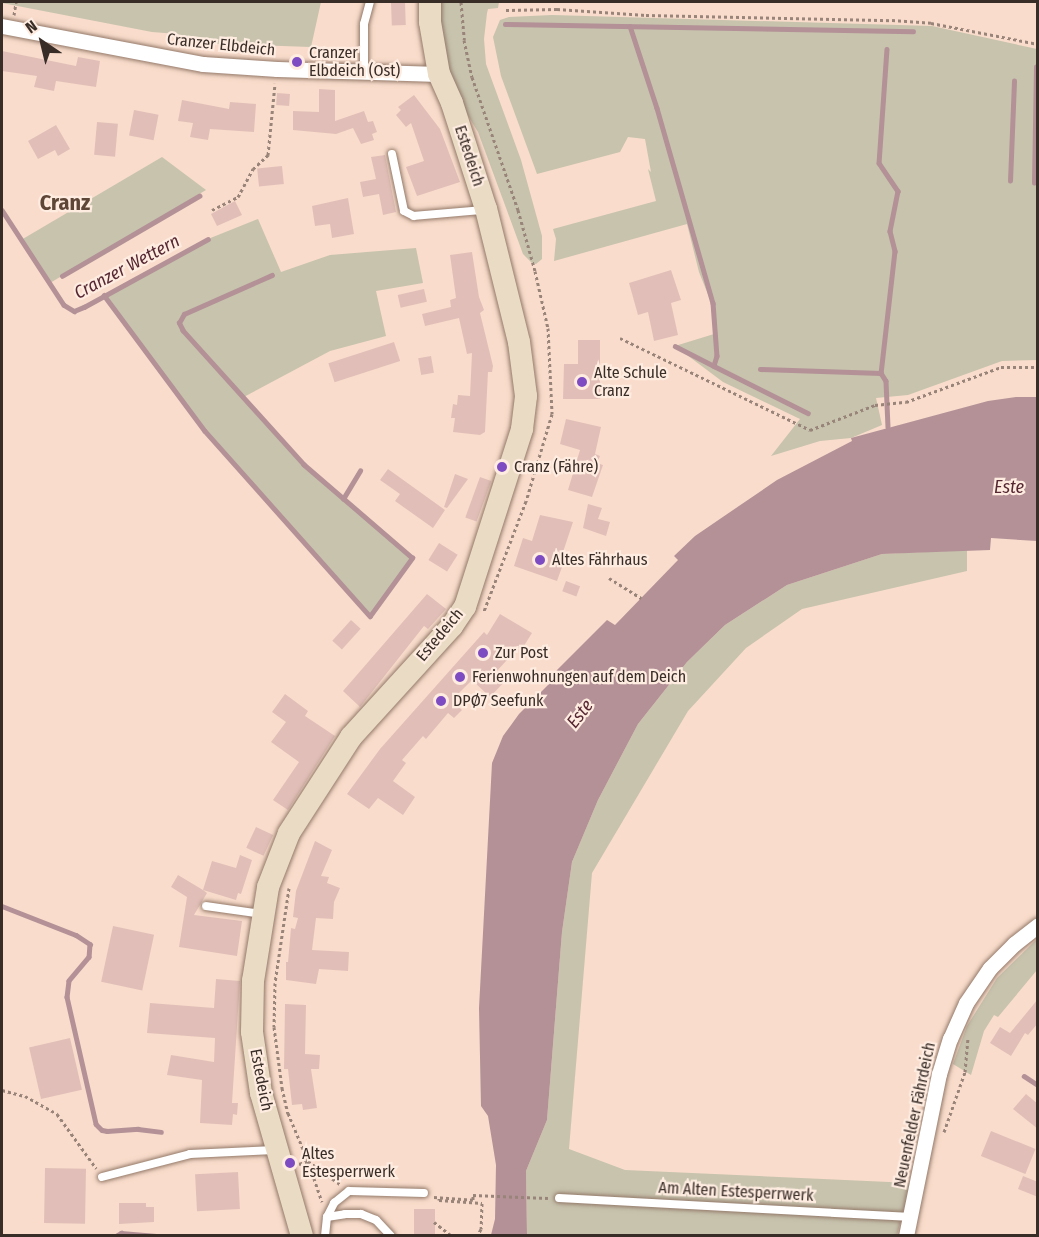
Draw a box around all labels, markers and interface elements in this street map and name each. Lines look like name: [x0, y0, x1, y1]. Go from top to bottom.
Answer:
north arrow: [12, 12, 72, 72]
text: N: [22, 16, 41, 37]
street label: Cranzer Elbdeich: [166, 30, 276, 60]
place label: Cranzer Elbdeich (Ost): [309, 43, 400, 81]
marker: Cranzer Elbdeich (Ost): [290, 55, 304, 69]
street label: Estedeich: [450, 123, 488, 189]
district label: Cranz: [40, 190, 90, 216]
water label: Cranzer Wettern: [71, 230, 183, 304]
place label: Alte Schule Cranz: [594, 363, 667, 401]
marker: Alte Schule Cranz: [575, 375, 589, 389]
place label: Cranz (Fähre): [514, 457, 598, 477]
marker: Cranz (Fähre): [495, 460, 509, 474]
water label: Este: [994, 476, 1024, 498]
place label: Altes Fährhaus: [552, 550, 648, 570]
marker: Altes Fährhaus: [533, 553, 547, 567]
street label: Estedeich: [412, 605, 468, 665]
place label: Zur Post: [495, 643, 548, 663]
marker: Zur Post: [476, 646, 490, 660]
place label: Ferienwohnungen auf dem Deich: [472, 667, 686, 687]
marker: Ferienwohnungen auf dem Deich: [453, 670, 467, 684]
place label: DPØ7 Seefunk: [453, 691, 544, 711]
marker: DPØ7 Seefunk: [434, 694, 448, 708]
water label: Este: [562, 695, 598, 733]
street label: Neuenfelder Fährdeich: [890, 1041, 940, 1189]
street label: Estedeich: [246, 1047, 276, 1113]
place label: Altes Estesperrwerk: [302, 1144, 395, 1182]
marker: Altes Estesperrwerk: [283, 1156, 297, 1170]
street label: Am Alten Estesperrwerk: [658, 1178, 814, 1206]

